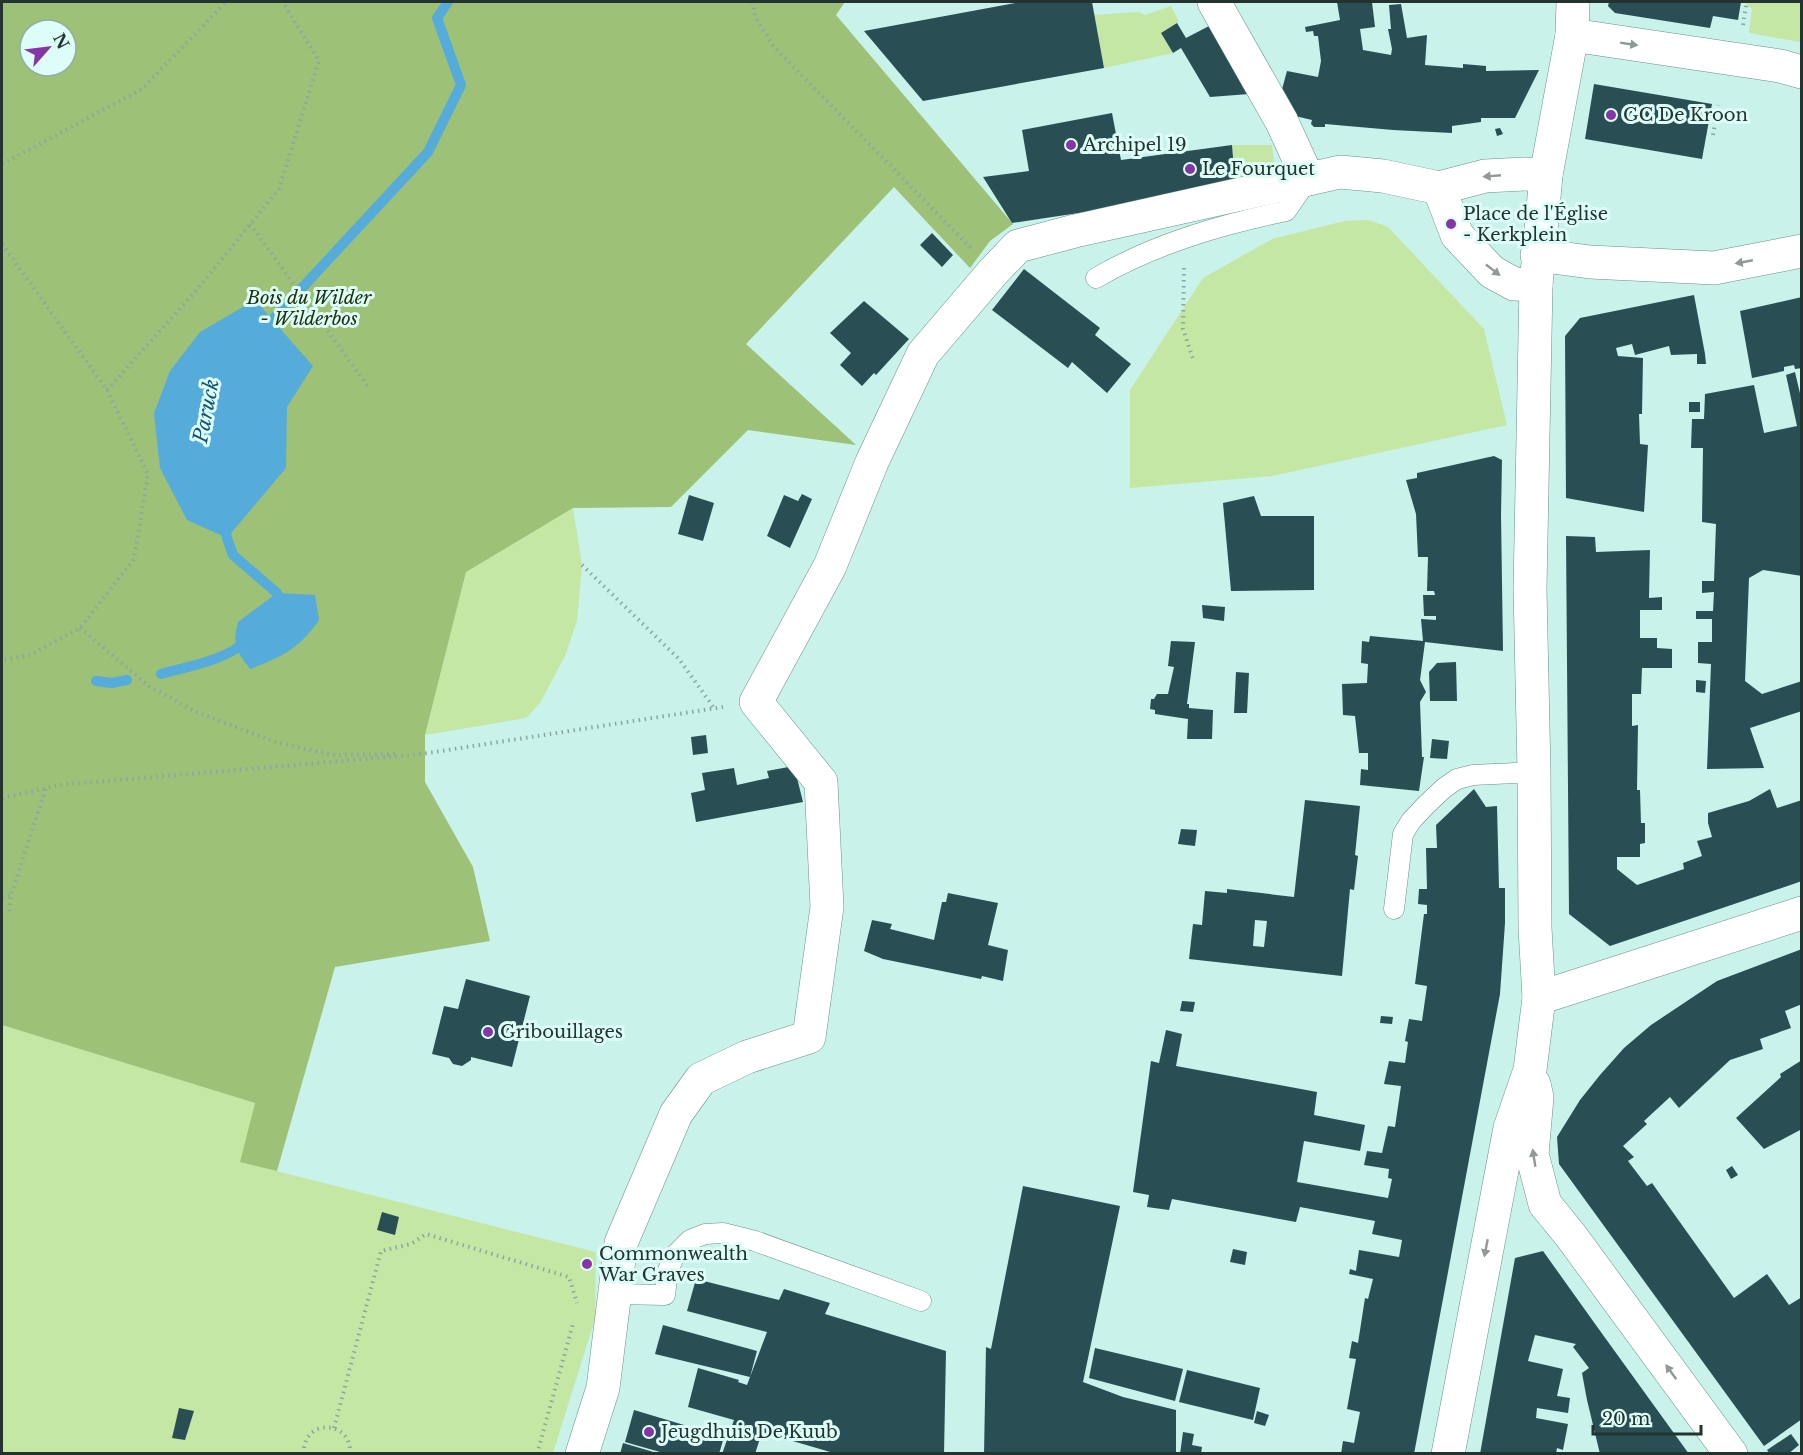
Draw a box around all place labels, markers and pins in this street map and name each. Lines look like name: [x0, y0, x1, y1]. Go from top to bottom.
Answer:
place label: GC De Kroon: [1623, 104, 1748, 126]
marker: GC De Kroon: [1604, 108, 1618, 122]
place label: Archipel 19: [1082, 134, 1187, 156]
marker: Archipel 19: [1064, 138, 1078, 152]
place label: Le Fourquet: [1202, 158, 1315, 180]
marker: Le Fourquet: [1183, 162, 1197, 176]
place label: Place de l'Église - Kerkplein: [1463, 202, 1608, 246]
marker: Place de l'Église - Kerkplein: [1444, 217, 1458, 231]
place label: Gribouillages: [500, 1021, 623, 1043]
marker: Gribouillages: [481, 1025, 495, 1039]
place label: Commonwealth War Graves: [598, 1243, 748, 1286]
marker: Commonwealth War Graves: [580, 1257, 594, 1271]
place label: Jeugdhuis De Kuub: [659, 1421, 838, 1443]
marker: Jeugdhuis De Kuub: [642, 1425, 656, 1439]

